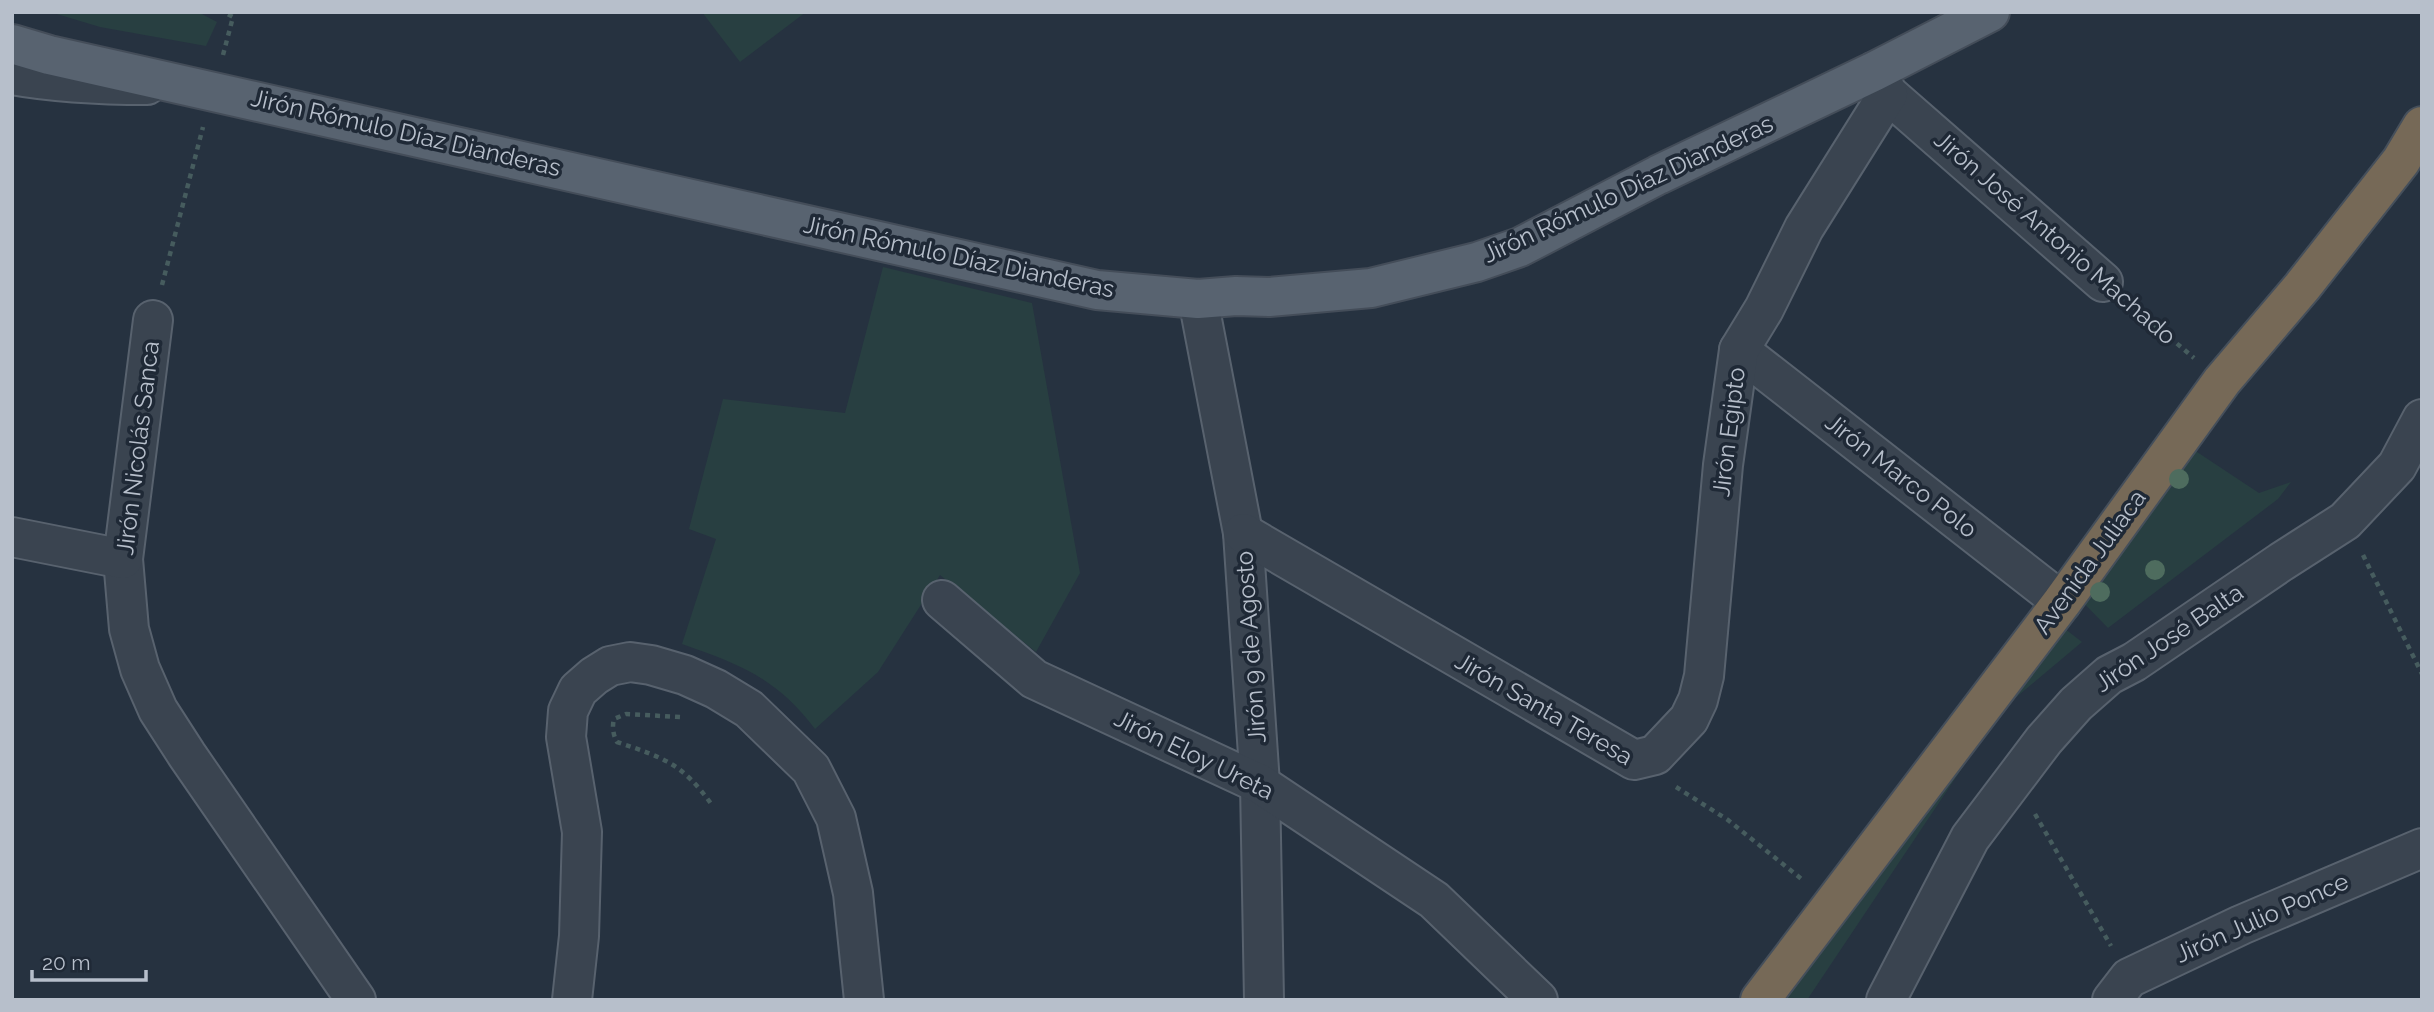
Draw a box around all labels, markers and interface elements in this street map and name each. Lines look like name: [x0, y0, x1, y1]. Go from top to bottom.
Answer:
street label: Jirón Rómulo Díaz Dianderas: [248, 83, 564, 182]
street label: Jirón Rómulo Díaz Dianderas: [1478, 108, 1778, 269]
street label: Jirón José Antonio Machado: [1929, 125, 2182, 350]
street label: Jirón Rómulo Díaz Dianderas: [801, 209, 1117, 304]
street label: Jirón Nicolás Sanca: [110, 339, 165, 557]
street label: Jirón Egipto: [1706, 366, 1751, 498]
street label: Jirón Marco Polo: [1820, 407, 1983, 544]
street label: Avenida Juliaca: [2027, 484, 2152, 640]
street label: Jirón 9 de Agosto: [1229, 550, 1272, 744]
street label: Jirón José Balta: [2089, 577, 2248, 698]
street label: Jirón Santa Teresa: [1450, 646, 1638, 771]
street label: Jirón Eloy Ureta: [1110, 703, 1279, 806]
street label: Jirón Julio Ponce: [2171, 866, 2353, 969]
scale bar: [32, 939, 145, 983]
text: 20 m: [42, 950, 90, 975]

